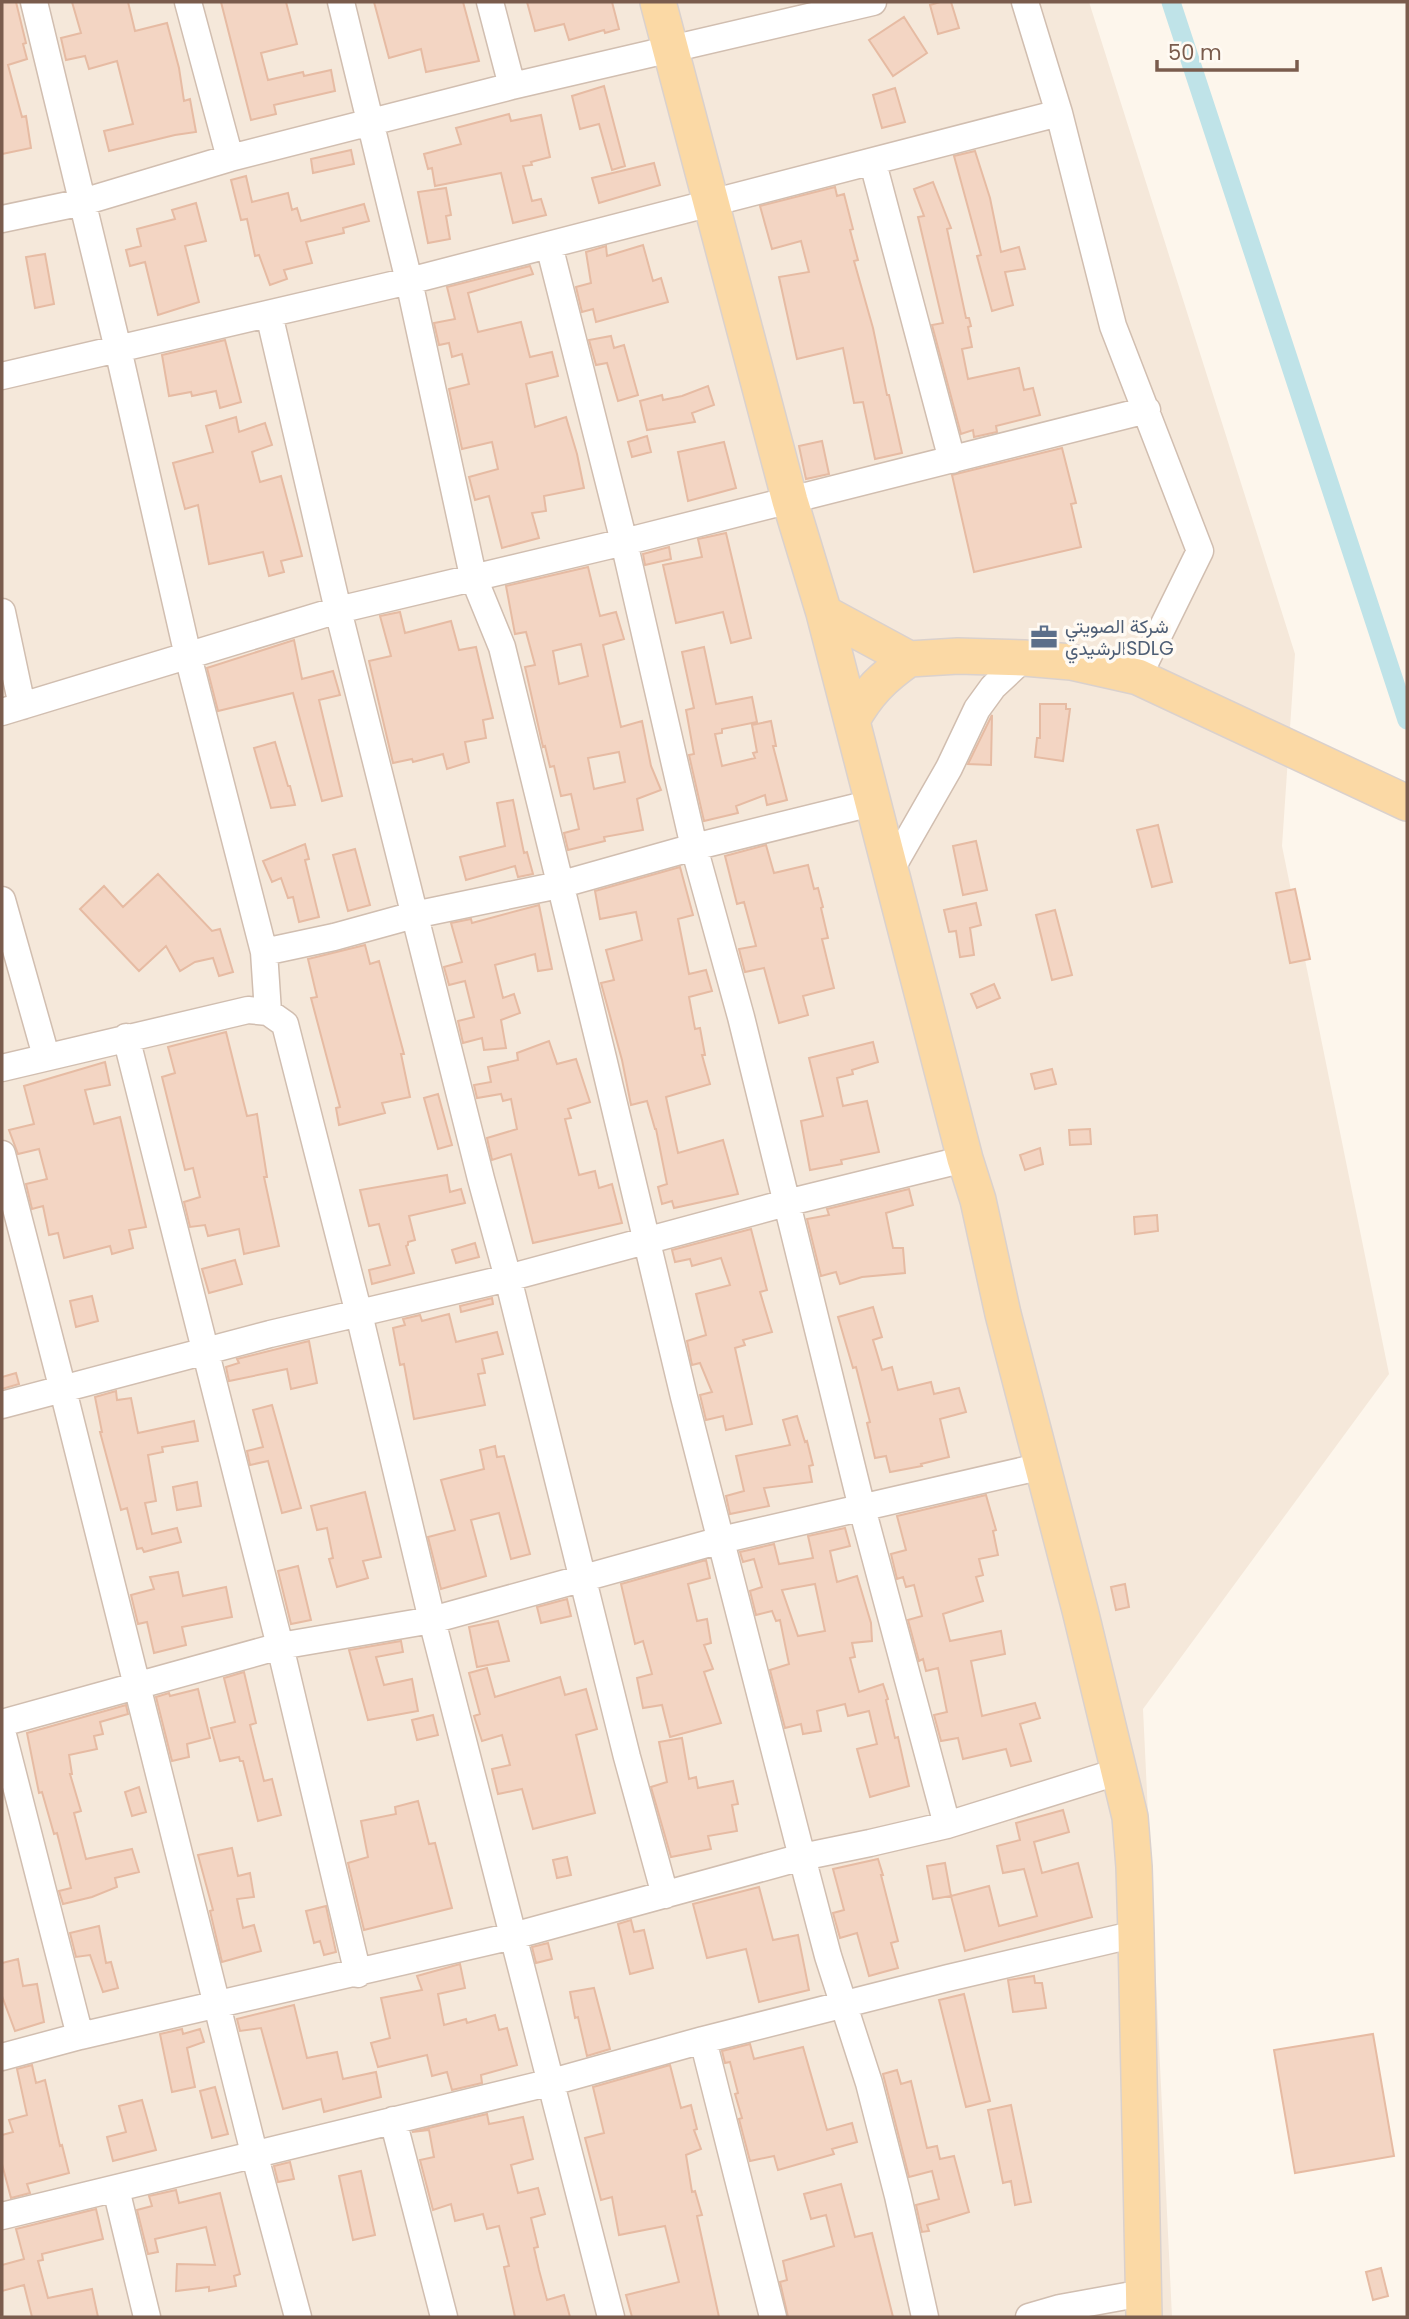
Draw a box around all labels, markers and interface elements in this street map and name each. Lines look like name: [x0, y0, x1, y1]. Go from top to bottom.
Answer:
scale bar: [1157, 28, 1297, 72]
text: 50 m: [1168, 38, 1222, 67]
place label: شركة الصويتي الرشيديSDLG: [1065, 613, 1174, 664]
office icon: شركة الصويتي الرشيديSDLG: [1029, 622, 1059, 652]

